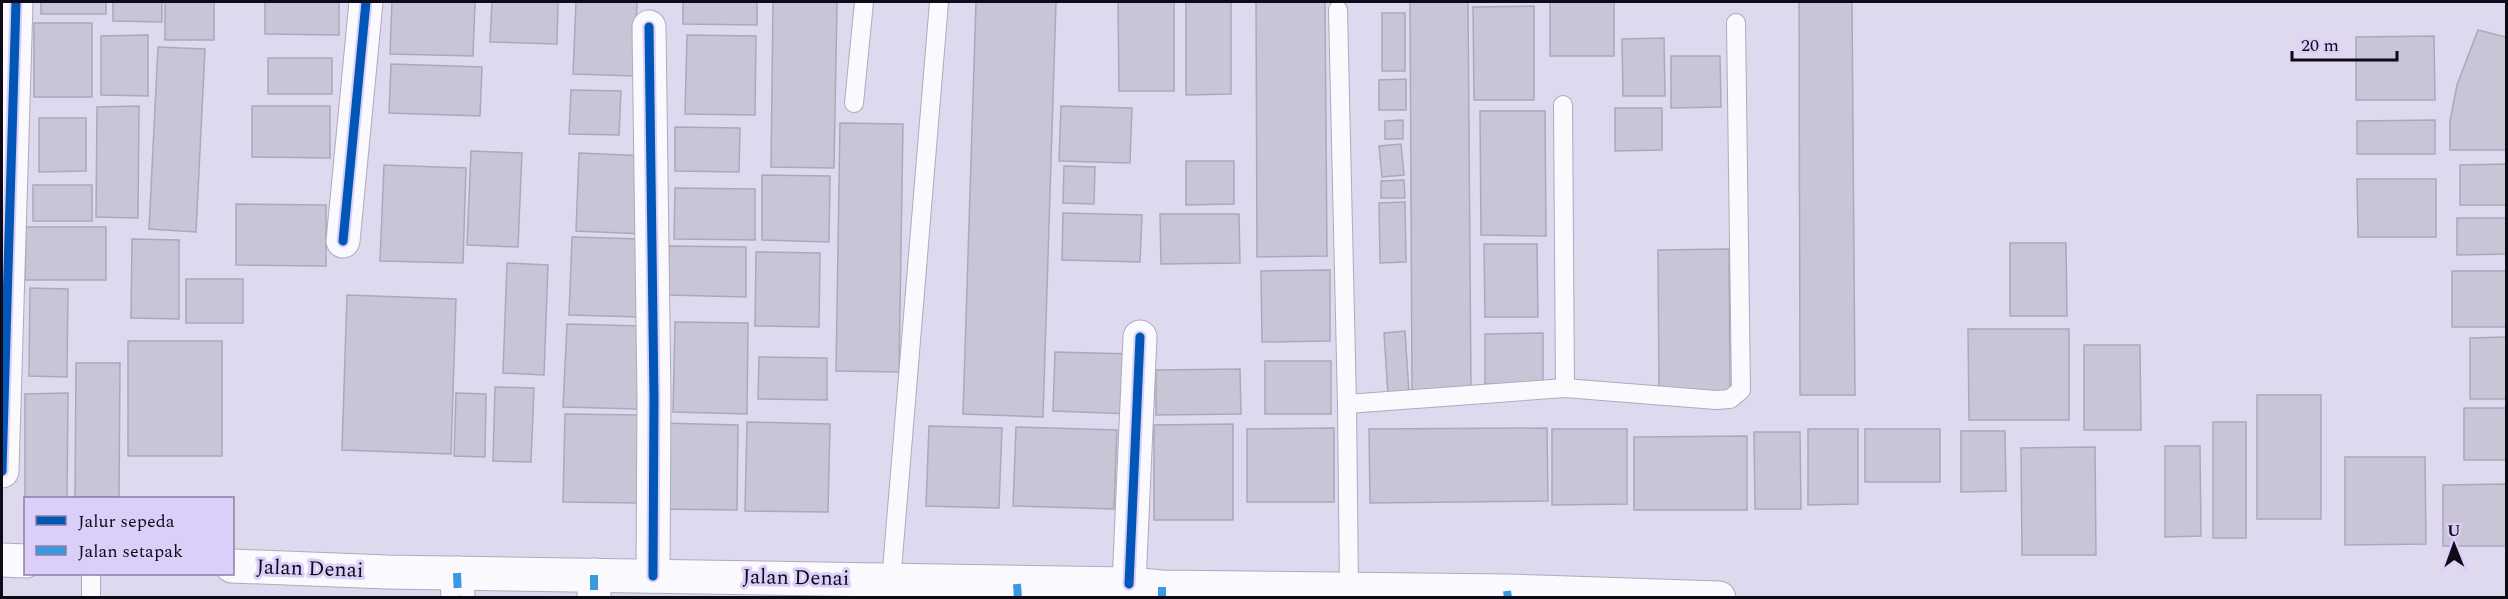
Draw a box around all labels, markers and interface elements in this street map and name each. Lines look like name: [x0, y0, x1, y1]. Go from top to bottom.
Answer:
scale bar: [2292, 24, 2397, 62]
text: 20 m: [2301, 32, 2339, 59]
legend: [24, 497, 234, 575]
text: Jalur sepeda: [78, 508, 175, 535]
north arrow: [2424, 515, 2484, 575]
text: U: [2447, 519, 2461, 543]
text: Jalan setapak: [78, 538, 183, 565]
street label: Jalan Denai: [256, 551, 364, 587]
street label: Jalan Denai: [742, 561, 850, 595]

